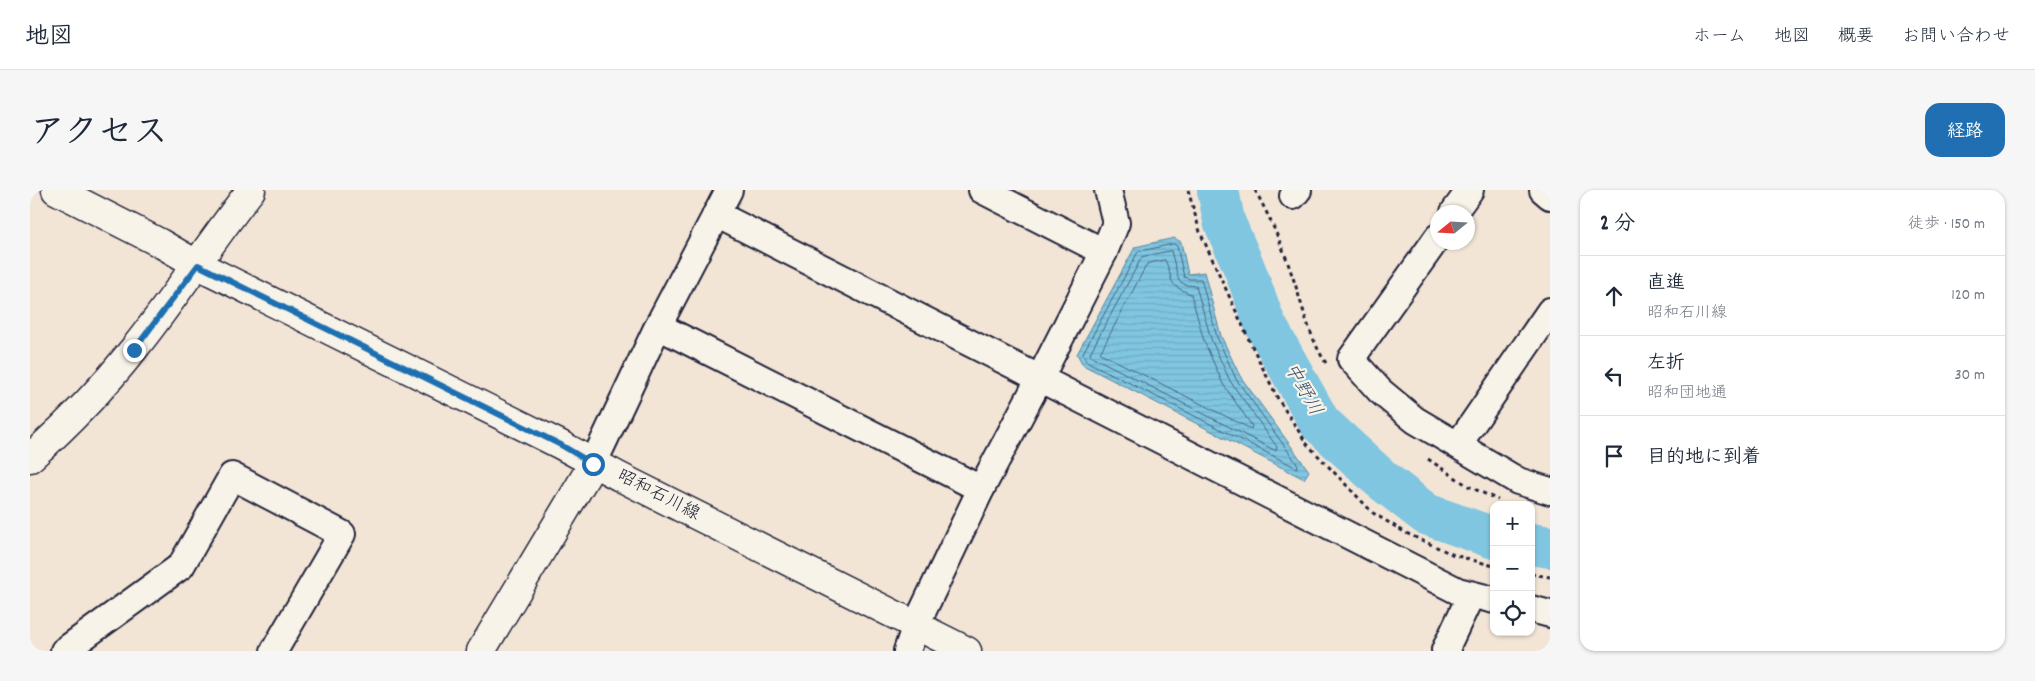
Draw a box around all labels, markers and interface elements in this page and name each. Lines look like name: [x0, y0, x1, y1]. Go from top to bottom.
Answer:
text: 地図: [25, 21, 73, 55]
text: ホーム: [1693, 25, 1746, 50]
text: 地図: [1774, 25, 1810, 50]
text: 概要: [1838, 25, 1874, 50]
text: お問い合わせ: [1902, 25, 2010, 50]
button: 経路: [1925, 103, 2005, 157]
text: アクセス: [30, 110, 168, 160]
north arrow: [1430, 205, 1475, 250]
text: 2 分: [1600, 210, 1635, 240]
text: 徒歩 · 150 m: [1908, 213, 1985, 236]
text: 直進: [1647, 271, 1685, 298]
icon: ahead: [1600, 282, 1628, 310]
text: 120 m: [1951, 284, 1985, 307]
text: 昭和石川線: [1647, 302, 1727, 325]
route end: [123, 339, 146, 362]
text: 左折: [1647, 351, 1685, 378]
water label: 中野川: [1276, 359, 1328, 421]
icon: left: [1600, 362, 1628, 390]
text: 30 m: [1955, 364, 1985, 387]
text: 昭和団地通: [1647, 382, 1727, 405]
icon: arrive: [1600, 442, 1628, 470]
text: 目的地に到着: [1647, 445, 1761, 472]
route start: [582, 453, 605, 476]
street label: 昭和石川線: [612, 464, 704, 528]
map controls: [1490, 501, 1535, 636]
button: +: [1490, 501, 1535, 546]
button: −: [1490, 546, 1535, 591]
button: locate: [1490, 591, 1535, 636]

